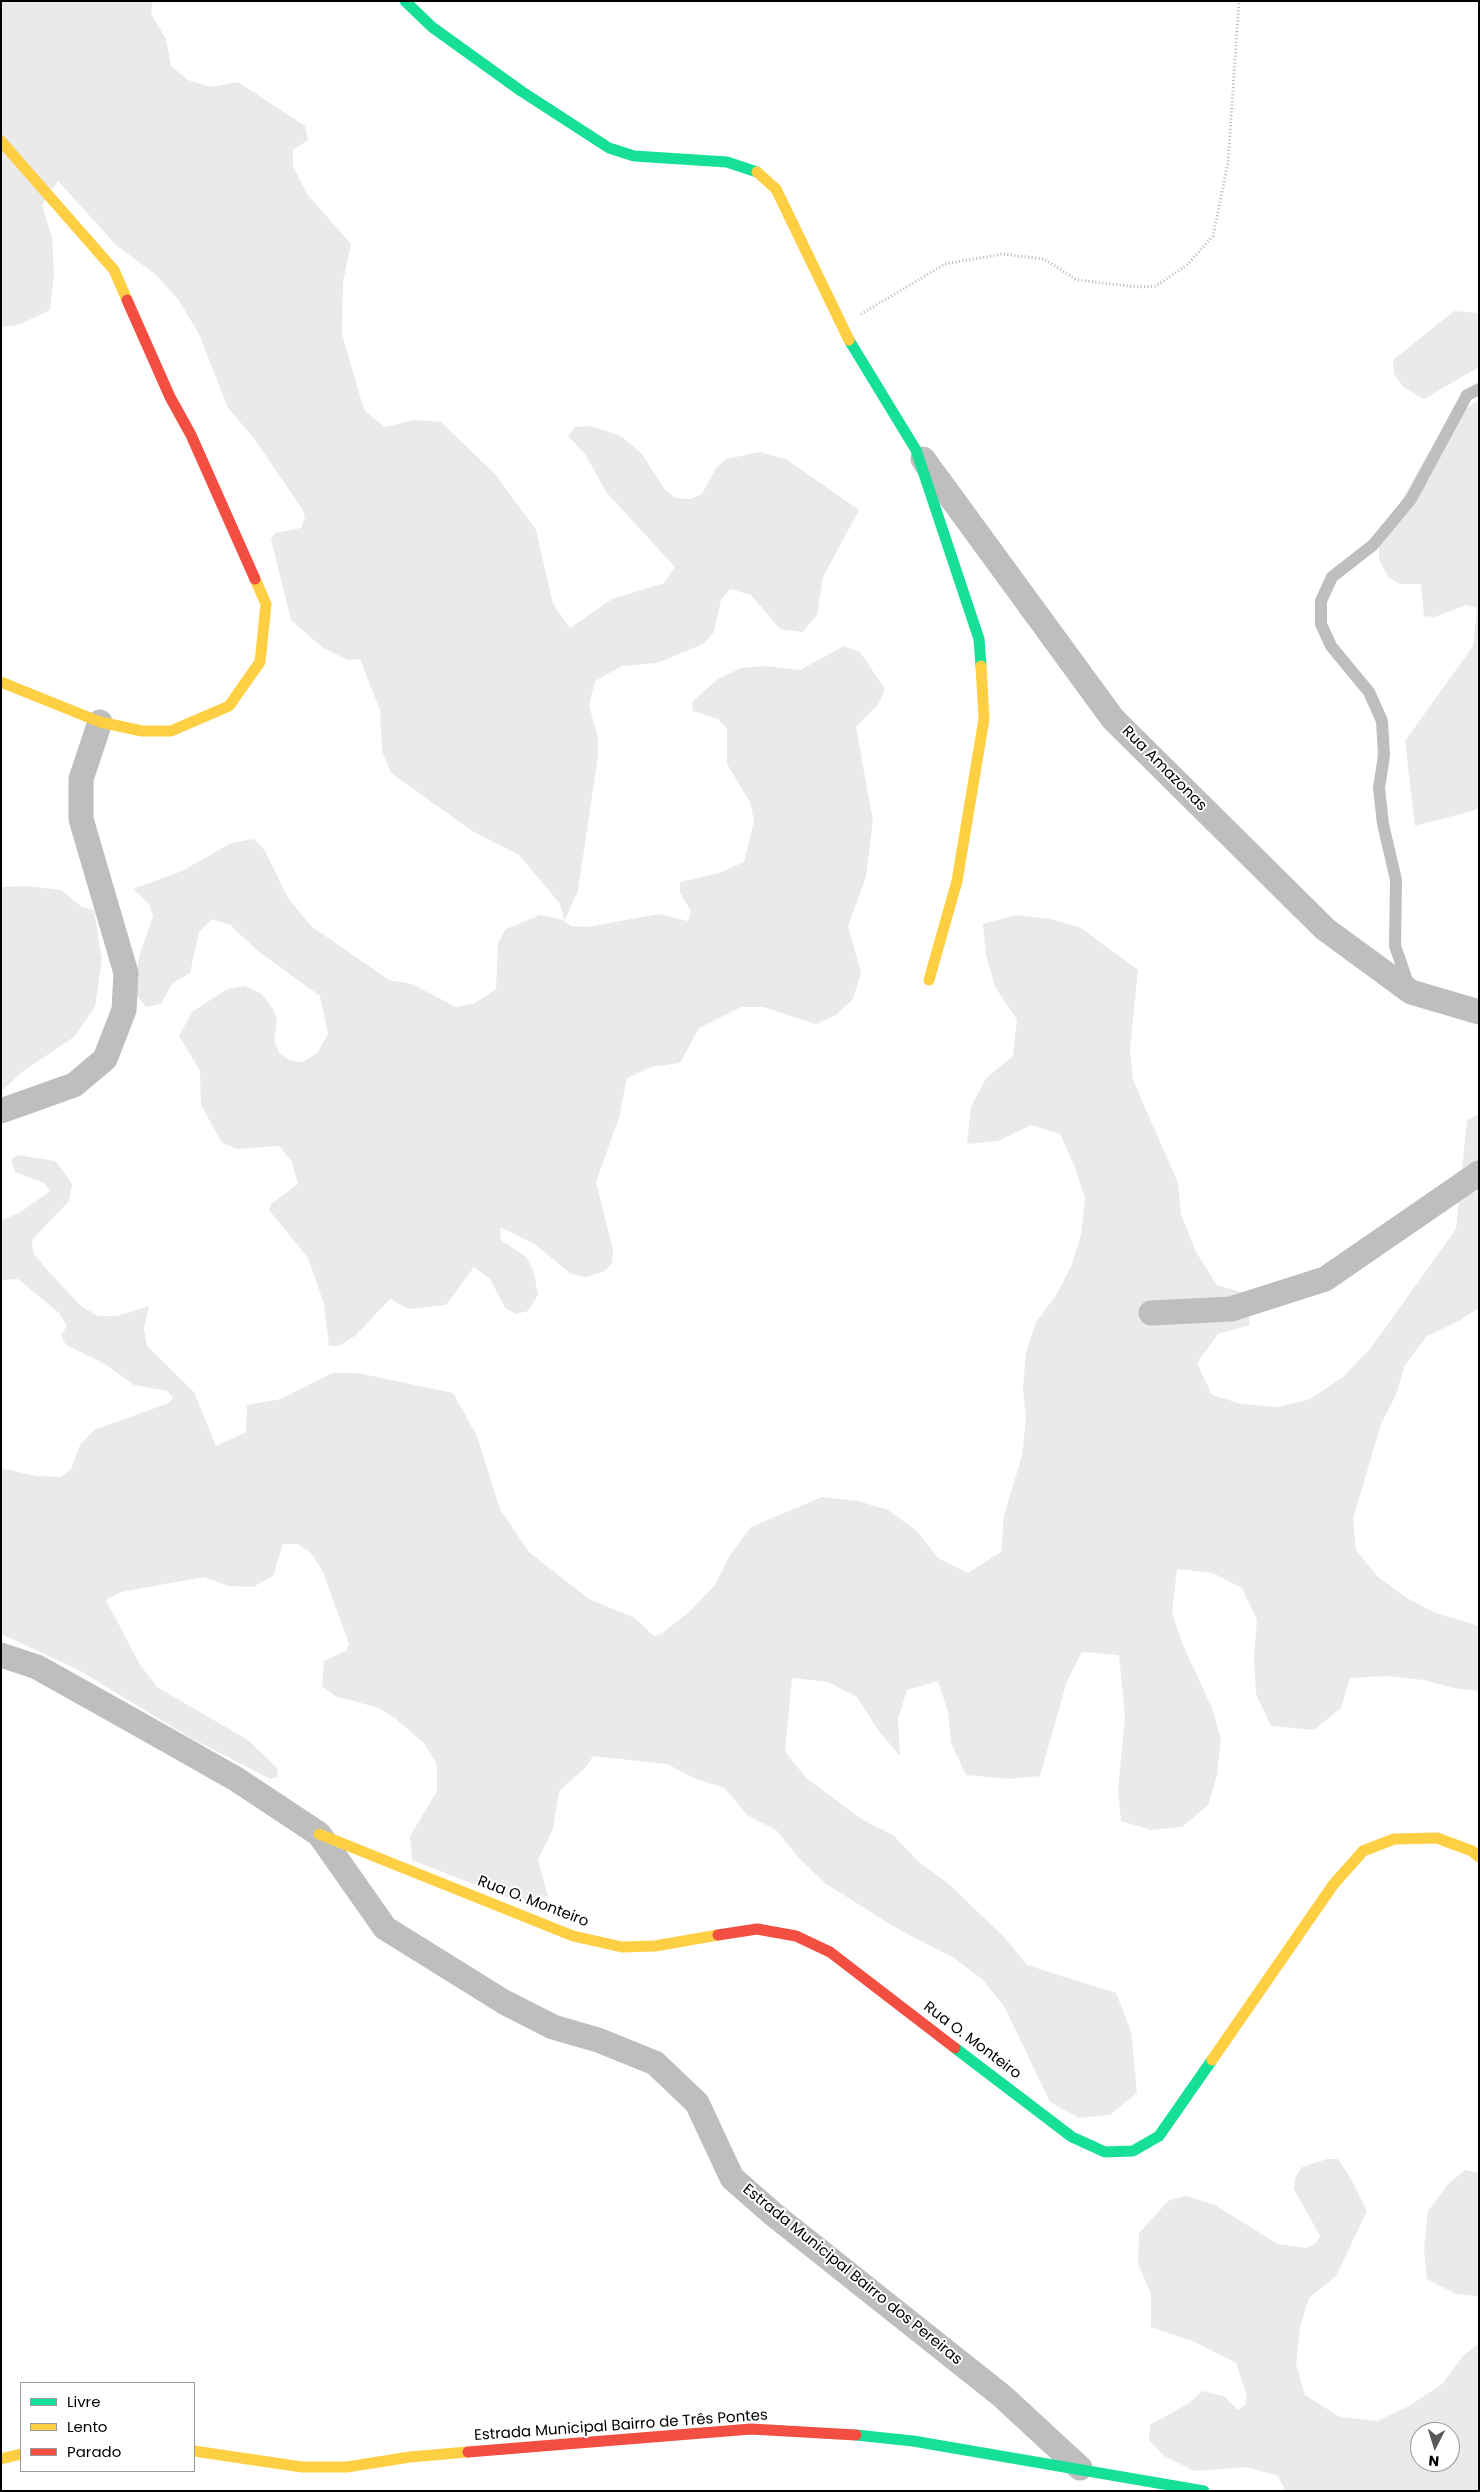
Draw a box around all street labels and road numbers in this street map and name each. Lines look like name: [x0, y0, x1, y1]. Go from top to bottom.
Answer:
street label: Rua Amazonas: [1118, 723, 1210, 815]
street label: Rua O. Monteiro: [475, 1873, 591, 1931]
street label: Rua O. Monteiro: [920, 1998, 1024, 2084]
street label: Estrada Municipal Bairro dos Pereiras: [739, 2181, 965, 2369]
street label: Estrada Municipal Bairro de Três Pontes: [474, 2407, 768, 2445]

